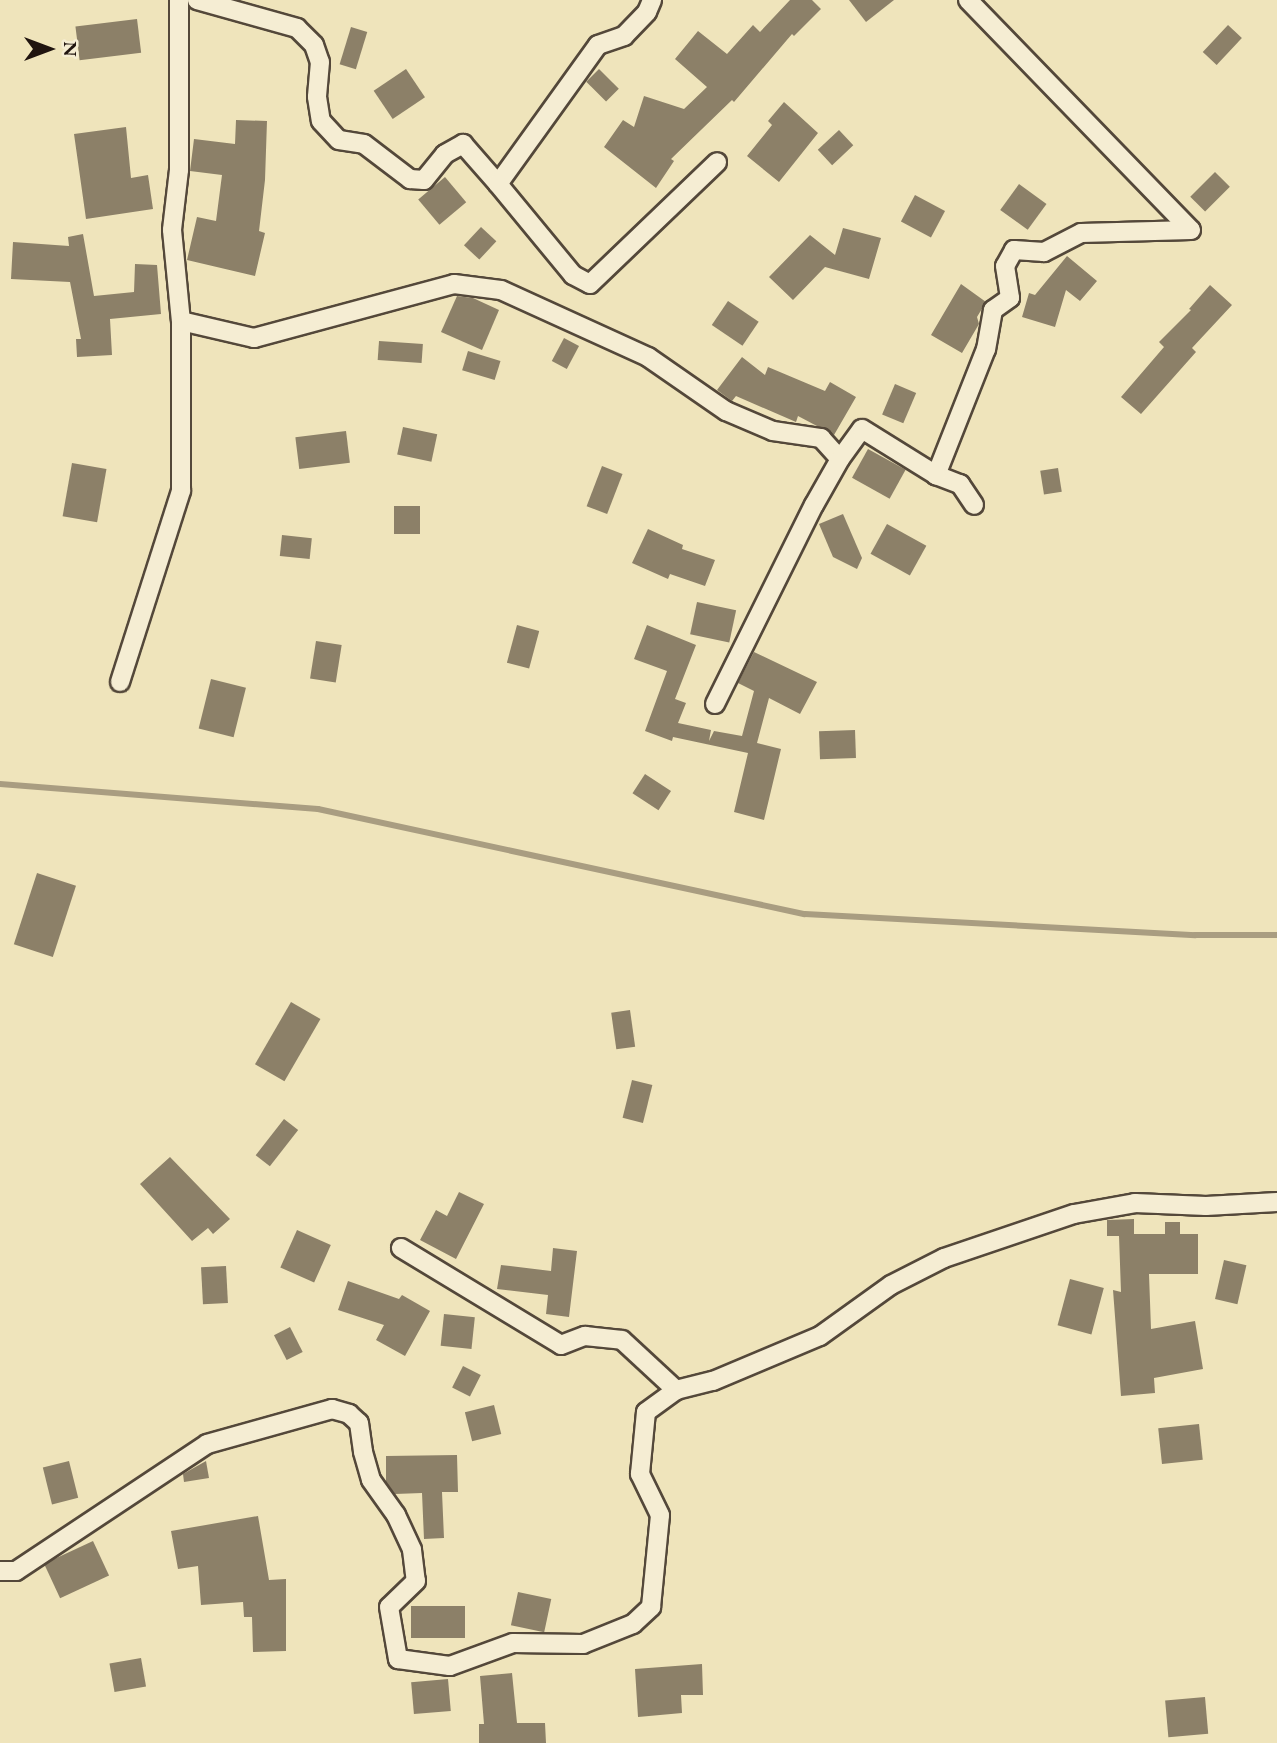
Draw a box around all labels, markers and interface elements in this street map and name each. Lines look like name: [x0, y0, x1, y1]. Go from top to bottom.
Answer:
north arrow: [14, 14, 84, 84]
text: N: [58, 41, 83, 57]

